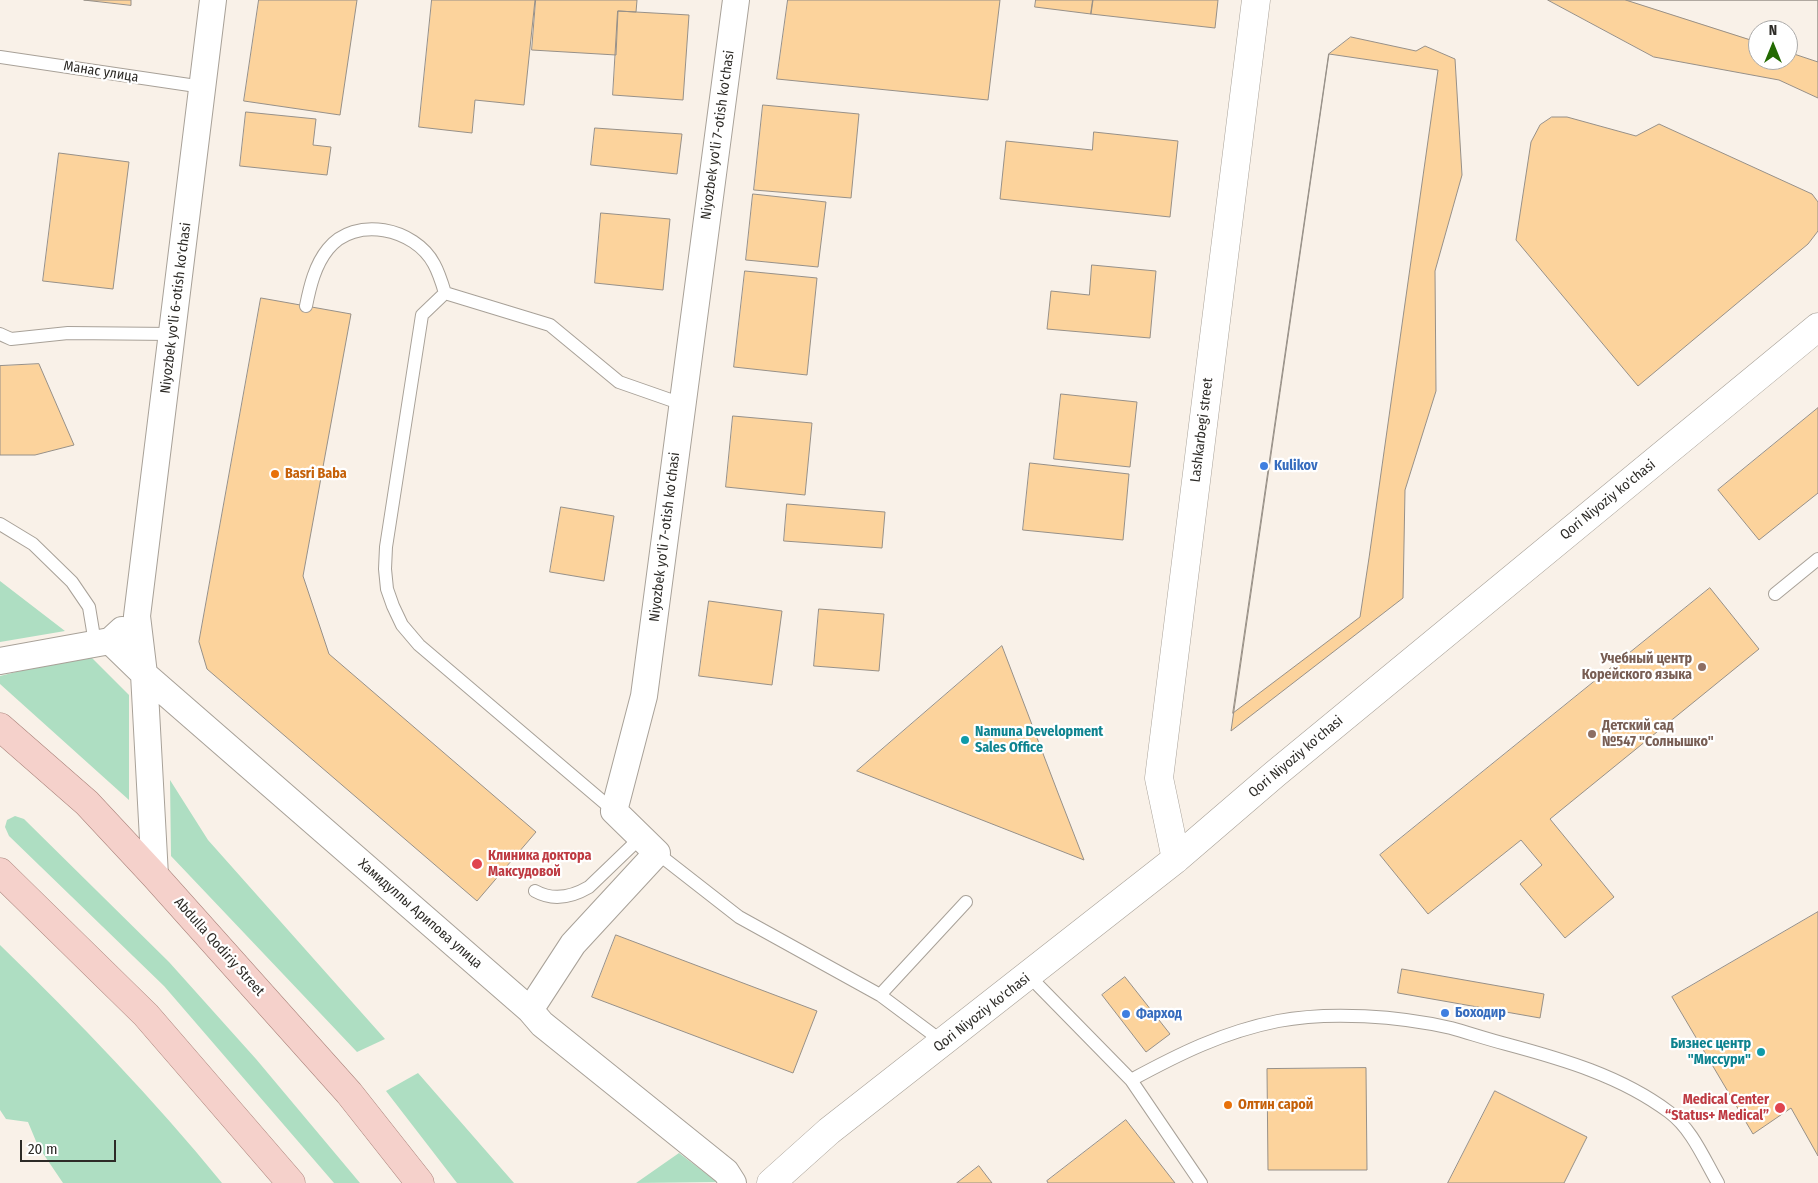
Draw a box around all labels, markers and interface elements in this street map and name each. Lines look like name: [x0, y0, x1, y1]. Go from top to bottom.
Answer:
north arrow: [1748, 20, 1798, 70]
text: N: [1769, 22, 1777, 39]
street label: Niyozbek yo'li 7-otish ko'chasi: [698, 49, 738, 221]
street label: Манас улица: [62, 58, 140, 86]
street label: Niyozbek yo'li 6-otish ko'chasi: [157, 222, 195, 394]
street label: Lashkarbegi street: [1187, 377, 1217, 483]
street label: Niyozbek yo'li 7-otish ko'chasi: [646, 451, 684, 623]
street label: Qori Niyoziy ko'chasi: [1557, 456, 1659, 544]
place label: Kulikov: [1274, 458, 1318, 474]
marker: Kulikov: [1258, 460, 1270, 472]
place label: Basri Baba: [285, 466, 347, 482]
marker: Basri Baba: [269, 468, 281, 480]
place label: Учебный центр Корейского языка: [1582, 651, 1692, 684]
marker: Учебный центр Корейского языка: [1696, 661, 1708, 673]
street label: Qori Niyoziy ko'chasi: [1245, 713, 1347, 801]
place label: Детский сад №547 "Солнышко": [1602, 718, 1714, 750]
place label: Namuna Development Sales Office: [975, 724, 1103, 756]
marker: Детский сад №547 "Солнышко": [1586, 728, 1598, 740]
marker: Namuna Development Sales Office: [959, 734, 971, 746]
place label: Клиника доктора Максудовой: [488, 848, 591, 880]
street label: Хамидуллы Арипова улица: [354, 856, 486, 972]
marker: Клиника доктора Максудовой: [470, 857, 484, 871]
street label: Abdulla Qodiriy Street: [170, 894, 268, 1000]
street label: Qori Niyoziy ko'chasi: [930, 970, 1034, 1056]
place label: Боходир: [1455, 1005, 1506, 1021]
place label: Фарход: [1136, 1006, 1182, 1022]
marker: Боходир: [1439, 1007, 1451, 1019]
marker: Фарход: [1120, 1008, 1132, 1020]
place label: Бизнес центр "Миссури": [1670, 1036, 1751, 1068]
marker: Бизнес центр "Миссури": [1755, 1046, 1767, 1058]
place label: Medical Center “Status+ Medical”: [1665, 1092, 1769, 1124]
place label: Олтин сарой: [1238, 1097, 1313, 1113]
marker: Олтин сарой: [1222, 1099, 1234, 1111]
marker: Medical Center “Status+ Medical”: [1773, 1101, 1787, 1115]
scale bar: [22, 1130, 119, 1162]
text: 20 m: [28, 1140, 58, 1158]

